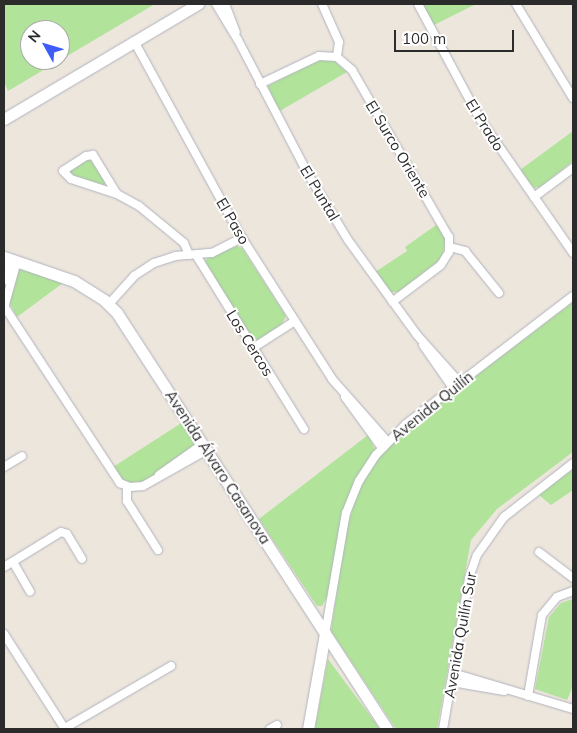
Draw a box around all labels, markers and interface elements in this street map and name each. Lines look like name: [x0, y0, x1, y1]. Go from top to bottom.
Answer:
north arrow: [20, 20, 70, 70]
scale bar: [397, 20, 517, 52]
text: N: [24, 26, 44, 46]
text: 100 m: [402, 29, 446, 48]
street label: El Prado: [462, 96, 508, 154]
street label: El Surco Oriente: [362, 97, 434, 201]
street label: El Puntal: [297, 162, 343, 224]
street label: El Paso: [213, 195, 253, 247]
street label: Los Cercos: [223, 307, 277, 379]
street label: Avenida Quilín: [387, 367, 477, 445]
street label: Avenida Álvaro Casanova: [162, 387, 274, 547]
street label: Avenida Quilín Sur: [440, 570, 480, 700]

